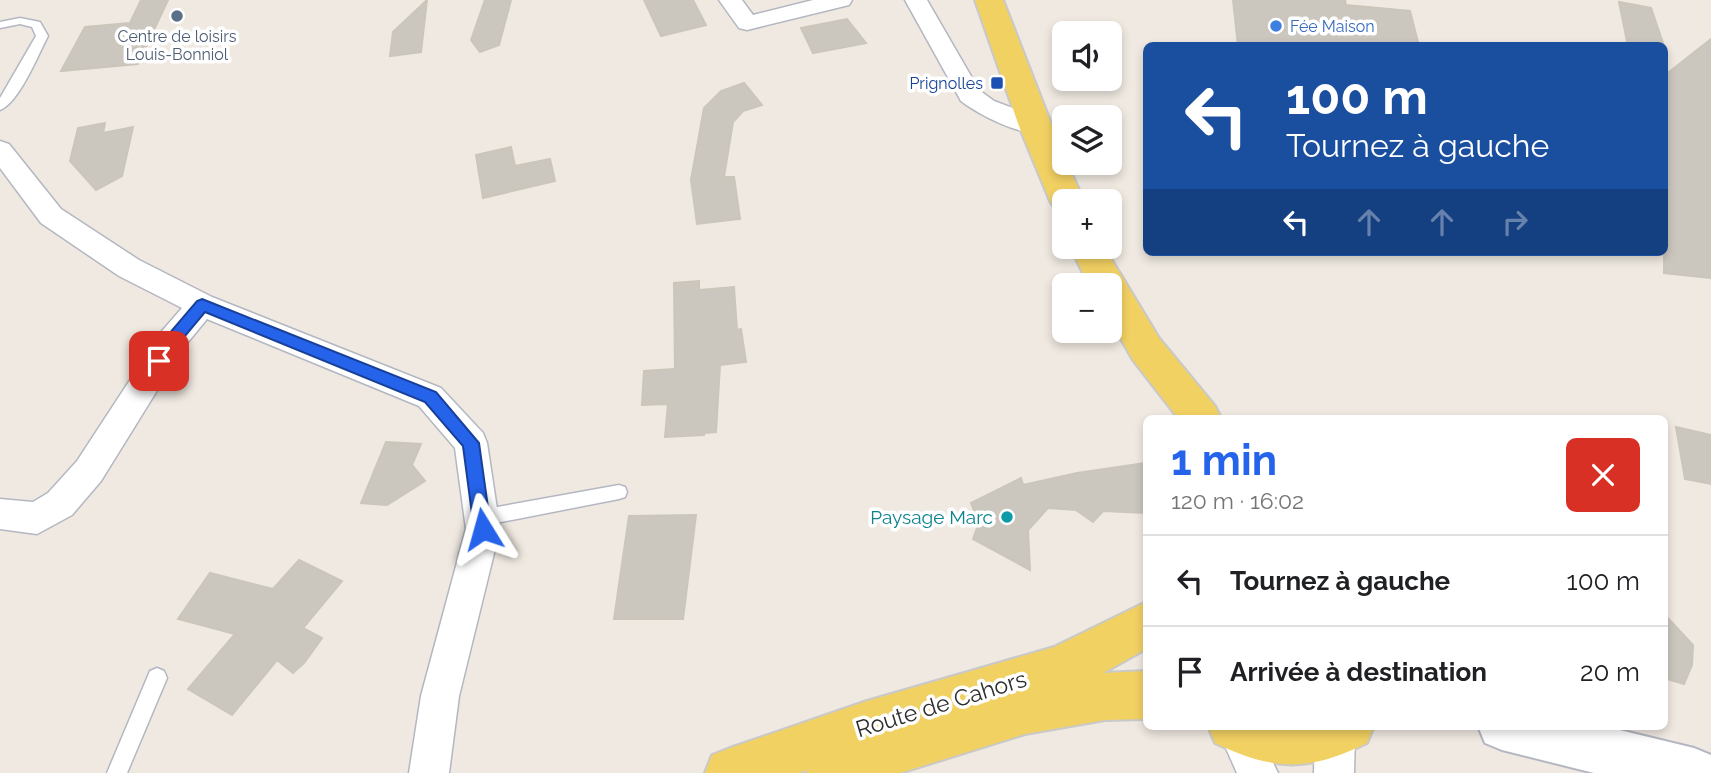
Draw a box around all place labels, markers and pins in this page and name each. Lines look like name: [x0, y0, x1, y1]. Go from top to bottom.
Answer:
marker: Centre de loisirs Louis-Bonniol: [169, 8, 185, 24]
place label: Fée Maison: [1290, 17, 1375, 36]
marker: Fée Maison: [1268, 18, 1284, 34]
place label: Centre de loisirs Louis-Bonniol: [117, 27, 237, 64]
place label: Prignolles: [909, 74, 983, 93]
marker: Prignolles: [989, 75, 1005, 91]
pin: [129, 331, 189, 391]
place label: Paysage Marc: [870, 506, 993, 528]
marker: Paysage Marc: [999, 509, 1015, 525]

